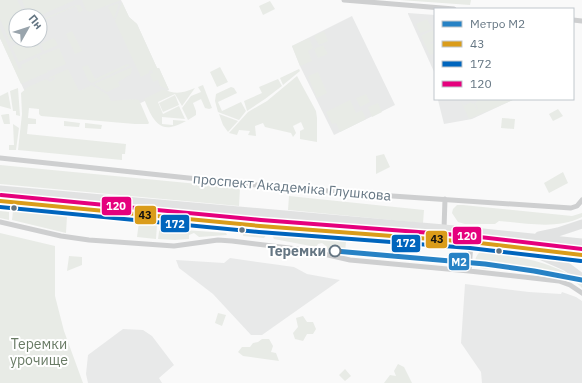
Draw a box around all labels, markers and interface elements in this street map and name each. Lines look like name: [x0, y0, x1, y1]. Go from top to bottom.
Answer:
north arrow: [8, 8, 48, 48]
legend: [434, 8, 574, 100]
text: Пн: [26, 12, 46, 32]
text: Метро M2: [470, 16, 525, 31]
text: 43: [470, 36, 484, 51]
text: 172: [470, 56, 492, 71]
text: 120: [470, 76, 492, 91]
street label: проспект Академіка Глушкова: [192, 169, 392, 205]
line badge: 120: [101, 196, 132, 216]
text: 120: [106, 199, 126, 213]
unlabelled marker: [9, 203, 19, 213]
line badge: 43: [134, 205, 157, 225]
text: 43: [138, 208, 152, 222]
line badge: 172: [160, 214, 190, 233]
text: 172: [165, 217, 185, 231]
unlabelled marker: [237, 225, 247, 235]
line badge: 120: [452, 226, 482, 245]
text: 120: [457, 229, 477, 243]
line badge: 43: [425, 230, 448, 249]
text: 43: [430, 232, 444, 246]
line badge: 172: [391, 234, 421, 253]
text: 172: [396, 236, 416, 250]
place label: Теремки: [268, 242, 326, 260]
marker: Теремки: [328, 244, 342, 258]
unlabelled marker: [494, 246, 504, 256]
line badge: M2: [448, 252, 470, 271]
text: M2: [451, 255, 467, 269]
park label: Теремки урочище: [10, 335, 68, 369]

